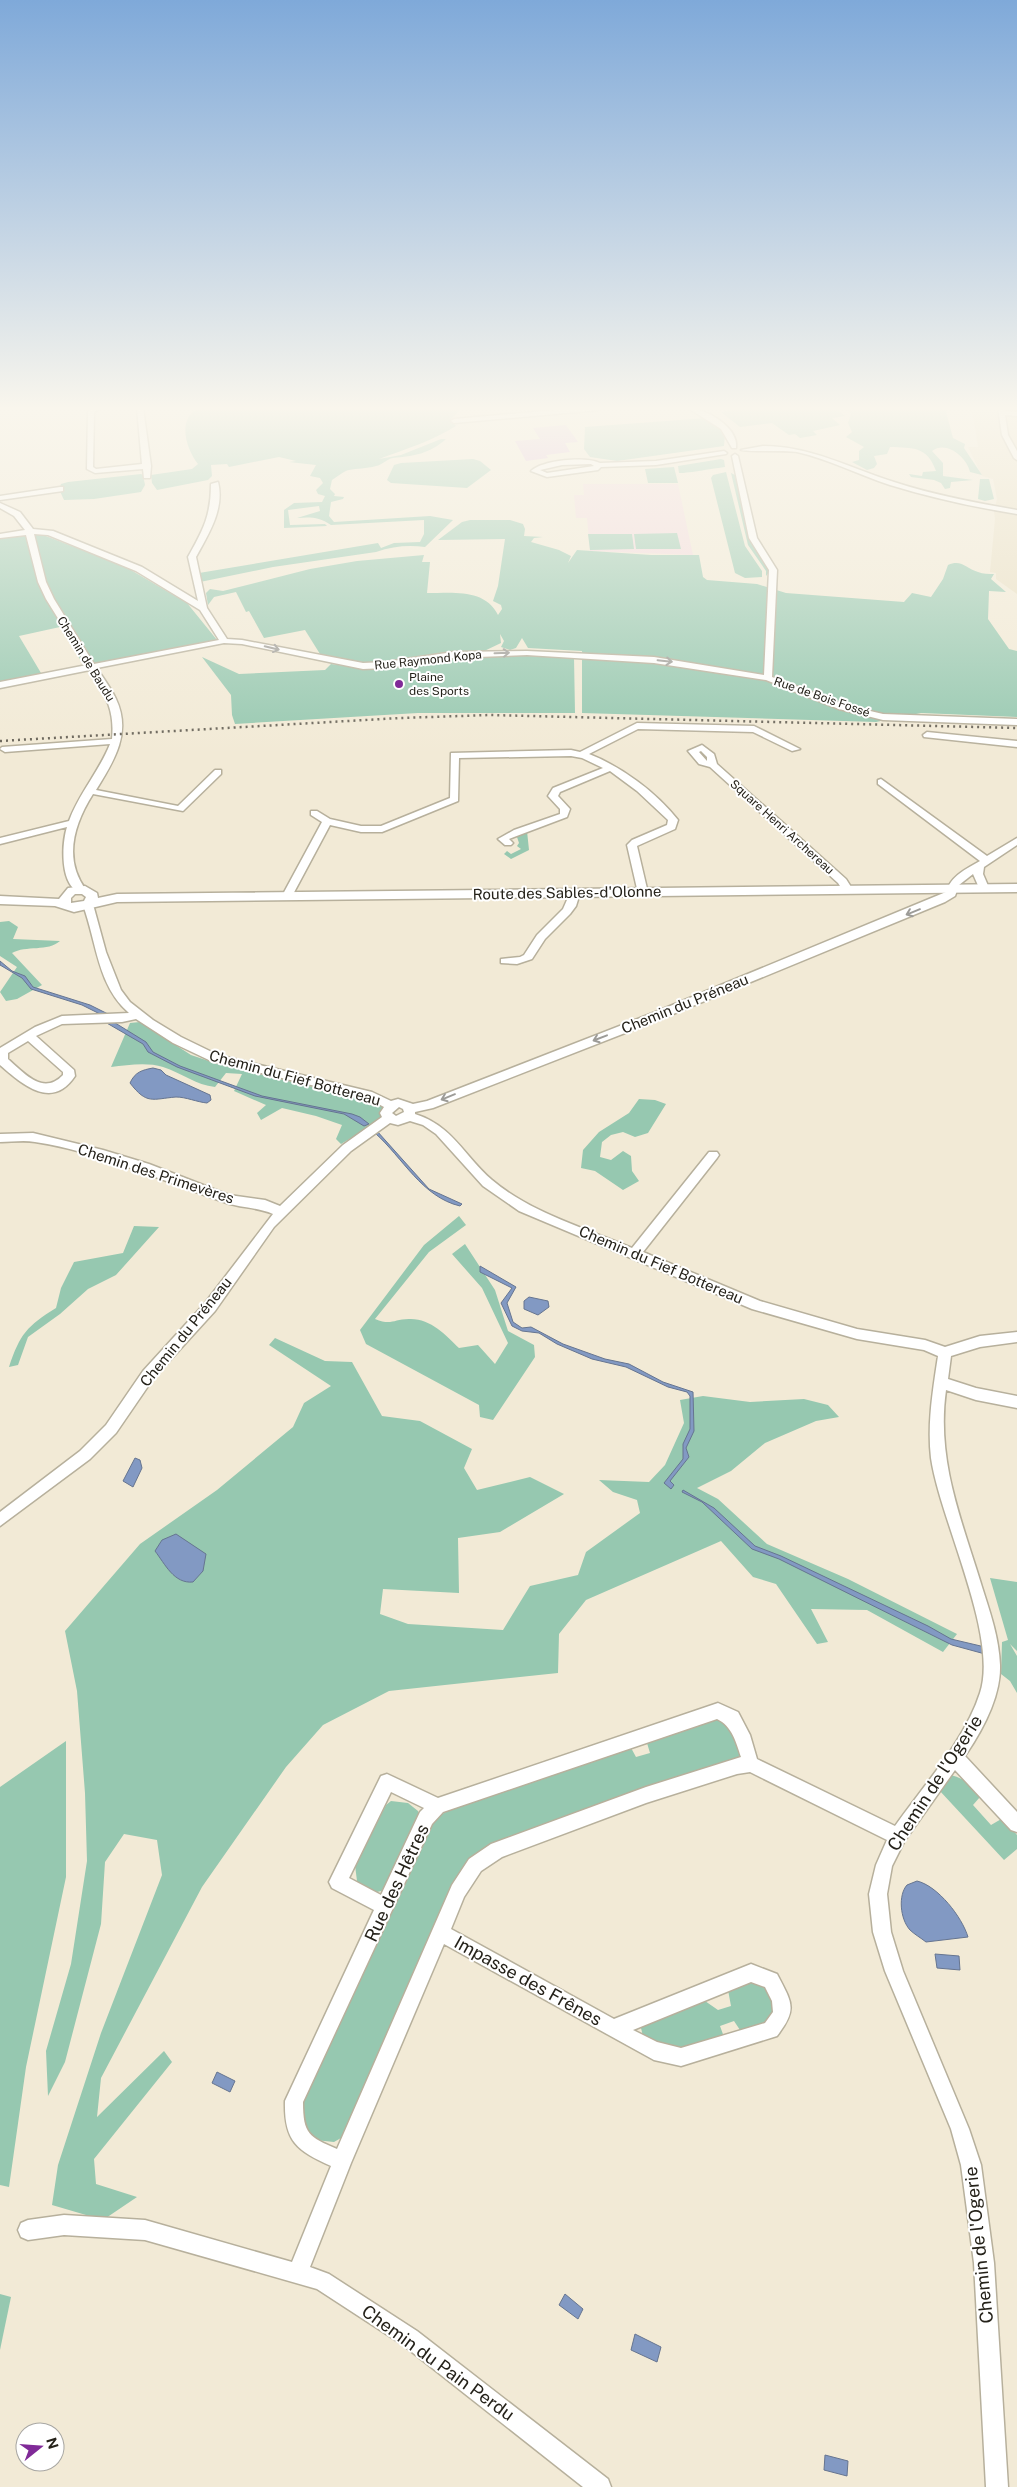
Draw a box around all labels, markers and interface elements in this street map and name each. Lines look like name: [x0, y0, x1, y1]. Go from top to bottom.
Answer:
street label: Chemin de Baudu: [54, 614, 118, 704]
one-way arrow: [264, 644, 280, 654]
street label: Rue Raymond Kopa: [374, 647, 482, 673]
one-way arrow: [494, 648, 510, 658]
one-way arrow: [656, 656, 672, 666]
place label: Plaine des Sports: [409, 670, 469, 698]
street label: Rue de Bois Fossé: [772, 674, 872, 720]
marker: Plaine des Sports: [393, 678, 405, 690]
street label: Square Henri Archereau: [727, 777, 837, 877]
street label: Route des Sables-d'Olonne: [472, 882, 662, 903]
one-way arrow: [906, 908, 921, 917]
street label: Chemin du Préneau: [619, 970, 751, 1037]
one-way arrow: [592, 1034, 608, 1043]
street label: Chemin du Fief Bottereau: [208, 1046, 383, 1109]
one-way arrow: [441, 1094, 456, 1103]
street label: Chemin des Primevères: [76, 1140, 236, 1207]
street label: Chemin du Fief Bottereau: [577, 1222, 746, 1307]
street label: Chemin du Préneau: [136, 1274, 235, 1390]
street label: Chemin de l'Ogerie: [883, 1711, 986, 1855]
street label: Rue des Hêtres: [360, 1821, 433, 1945]
street label: Impasse des Frênes: [451, 1931, 606, 2030]
street label: Chemin de l'Ogerie: [960, 2165, 997, 2325]
street label: Chemin du Pain Perdu: [358, 2300, 519, 2425]
north arrow: [15, 2422, 65, 2472]
text: N: [43, 2436, 62, 2451]

